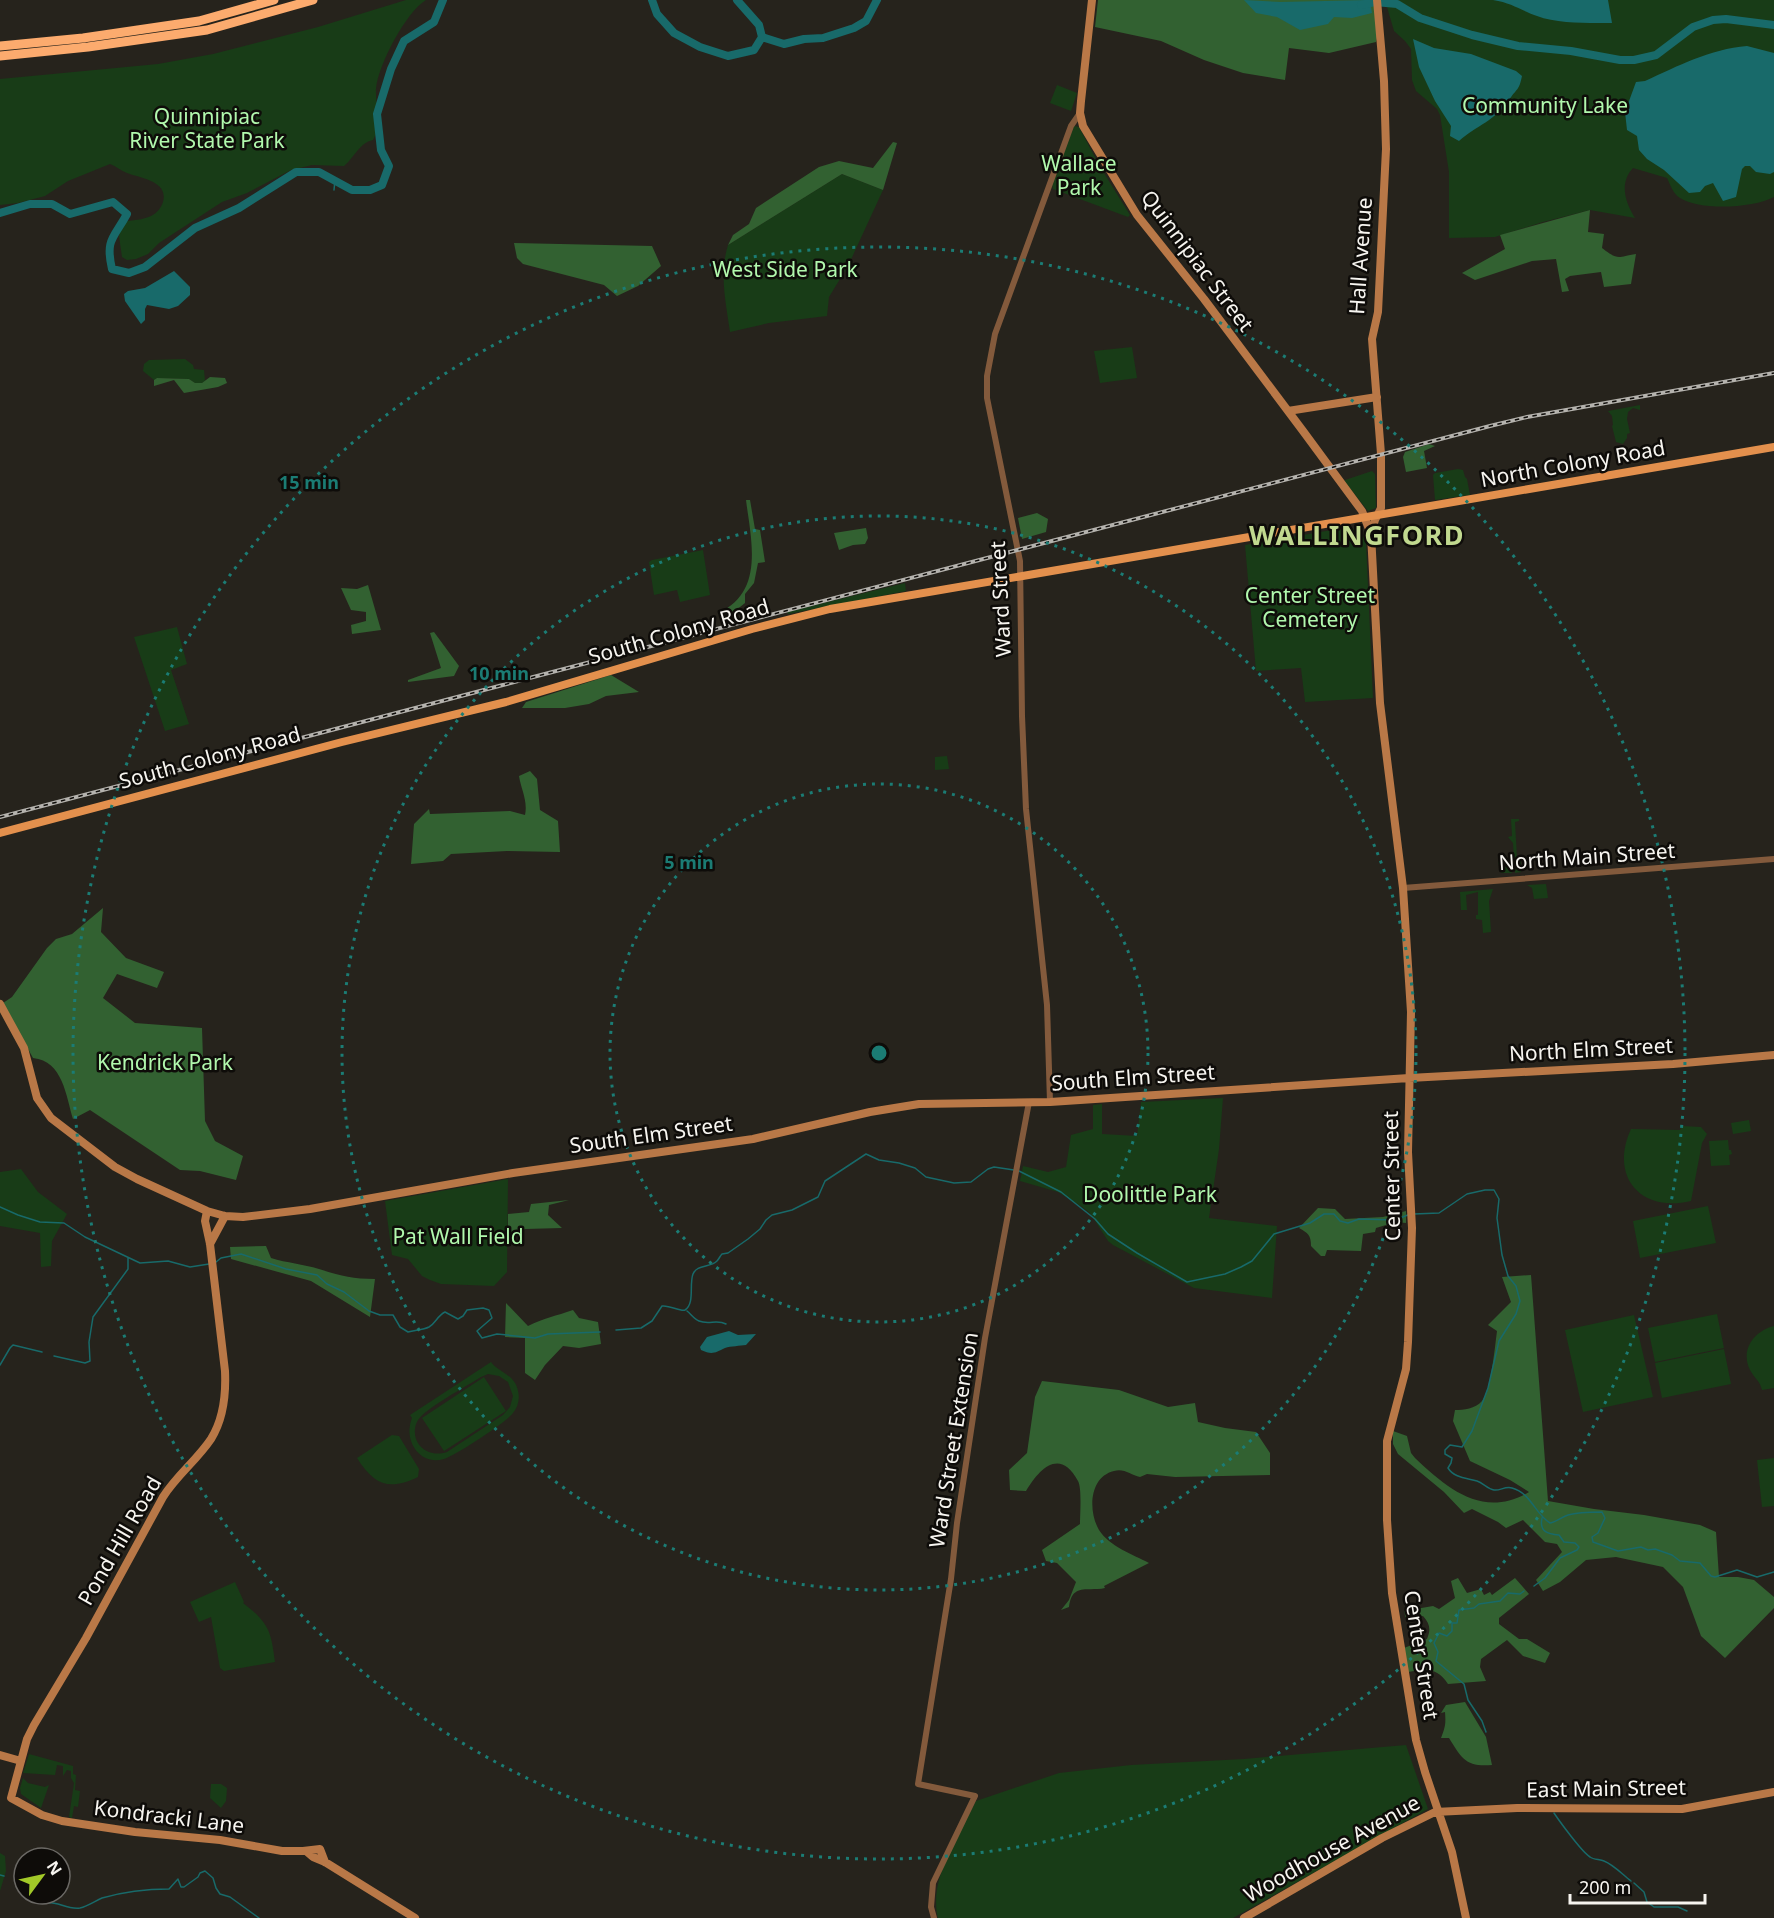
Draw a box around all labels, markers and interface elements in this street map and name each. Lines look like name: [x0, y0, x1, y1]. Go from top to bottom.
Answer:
park label: Community Lake: [1462, 91, 1628, 119]
park label: Quinnipiac River State Park: [129, 102, 285, 154]
park label: Wallace Park: [1041, 149, 1117, 201]
street label: Quinnipiac Street: [1135, 184, 1261, 337]
street label: Hall Avenue: [1342, 196, 1378, 315]
park label: West Side Park: [712, 255, 859, 283]
street label: North Colony Road: [1478, 433, 1667, 493]
text: 15 min: [279, 470, 339, 494]
district label: WALLINGFORD: [1249, 516, 1465, 553]
street label: Ward Street: [983, 540, 1017, 658]
park label: Center Street Cemetery: [1245, 581, 1376, 633]
street label: South Colony Road: [585, 592, 772, 670]
text: 10 min: [469, 661, 529, 685]
street label: South Colony Road: [116, 719, 304, 795]
street label: North Main Street: [1498, 836, 1676, 876]
text: 5 min: [664, 850, 714, 874]
street label: North Elm Street: [1508, 1031, 1674, 1067]
centre of rings: [869, 1043, 889, 1063]
park label: Kendrick Park: [97, 1048, 234, 1076]
street label: South Elm Street: [1050, 1057, 1216, 1097]
street label: South Elm Street: [568, 1109, 734, 1159]
street label: Center Street: [1376, 1110, 1406, 1241]
park label: Doolittle Park: [1083, 1180, 1218, 1208]
park label: Pat Wall Field: [392, 1222, 524, 1250]
street label: Ward Street Extension: [922, 1330, 984, 1550]
street label: Pond Hill Road: [71, 1471, 167, 1610]
street label: Center Street: [1398, 1588, 1446, 1722]
street label: East Main Street: [1526, 1773, 1687, 1803]
street label: Woodhouse Avenue: [1238, 1788, 1425, 1908]
street label: Kondracki Lane: [92, 1793, 246, 1839]
north arrow: [12, 1846, 72, 1906]
text: N: [42, 1856, 67, 1879]
scale bar: [1570, 1867, 1705, 1905]
text: 200 m: [1579, 1875, 1631, 1899]

